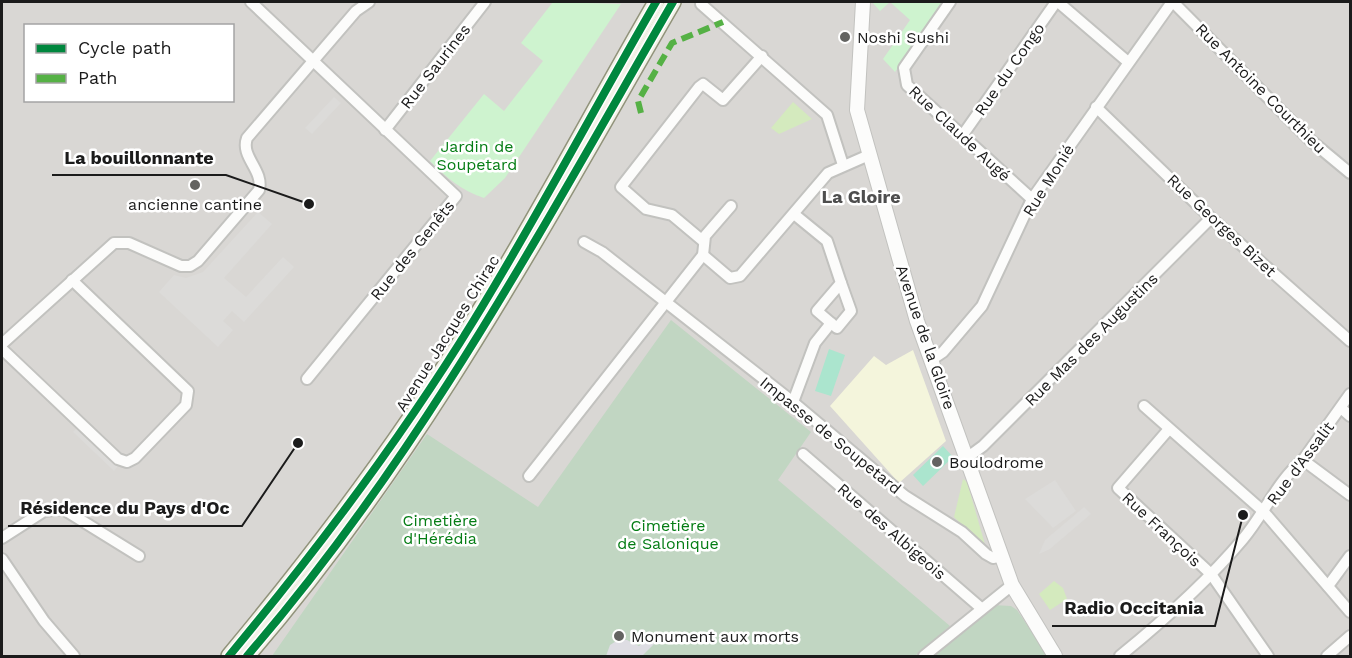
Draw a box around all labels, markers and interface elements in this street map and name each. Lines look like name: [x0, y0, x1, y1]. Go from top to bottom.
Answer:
street label: Rue du Congo: [970, 19, 1048, 119]
street label: Rue Antoine Courthieu: [1192, 19, 1330, 157]
street label: Rue Saurines: [396, 20, 474, 113]
legend: [24, 24, 234, 102]
place label: Noshi Sushi: [857, 28, 949, 47]
marker: Noshi Sushi: [838, 30, 852, 44]
text: Cycle path: [78, 37, 172, 58]
text: Path: [78, 67, 118, 88]
street label: Rue Claude Augé: [905, 81, 1014, 185]
park label: Jardin de Soupetard: [437, 137, 517, 174]
callout: La bouillonnante: [52, 139, 226, 175]
street label: Rue Monié: [1019, 141, 1078, 220]
text: La bouillonnante: [64, 147, 214, 168]
street label: Rue Georges Bizet: [1163, 170, 1280, 281]
marker: ancienne cantine: [188, 178, 202, 192]
district label: La Gloire: [821, 186, 901, 207]
place label: ancienne cantine: [128, 195, 262, 214]
street label: Rue des Genêts: [366, 197, 458, 304]
street label: Avenue Jacques Chirac: [391, 251, 503, 415]
street label: Avenue de la Gloire: [892, 262, 959, 412]
street label: Rue Mas des Augustins: [1021, 269, 1162, 410]
street label: Impasse de Soupetard: [756, 373, 905, 498]
street label: Rue d'Assalit: [1263, 418, 1338, 509]
place label: Boulodrome: [949, 453, 1044, 472]
marker: Boulodrome: [930, 455, 944, 469]
street label: Rue des Albigeois: [834, 479, 950, 584]
street label: Rue François: [1118, 488, 1205, 571]
callout: Résidence du Pays d'Oc: [8, 490, 242, 526]
text: Résidence du Pays d'Oc: [20, 497, 230, 518]
park label: Cimetière d'Hérédia: [402, 511, 478, 548]
park label: Cimetière de Salonique: [617, 516, 719, 553]
callout: Radio Occitania: [1052, 590, 1215, 626]
text: Radio Occitania: [1064, 597, 1204, 618]
place label: Monument aux morts: [631, 627, 799, 646]
marker: Monument aux morts: [612, 629, 626, 643]

